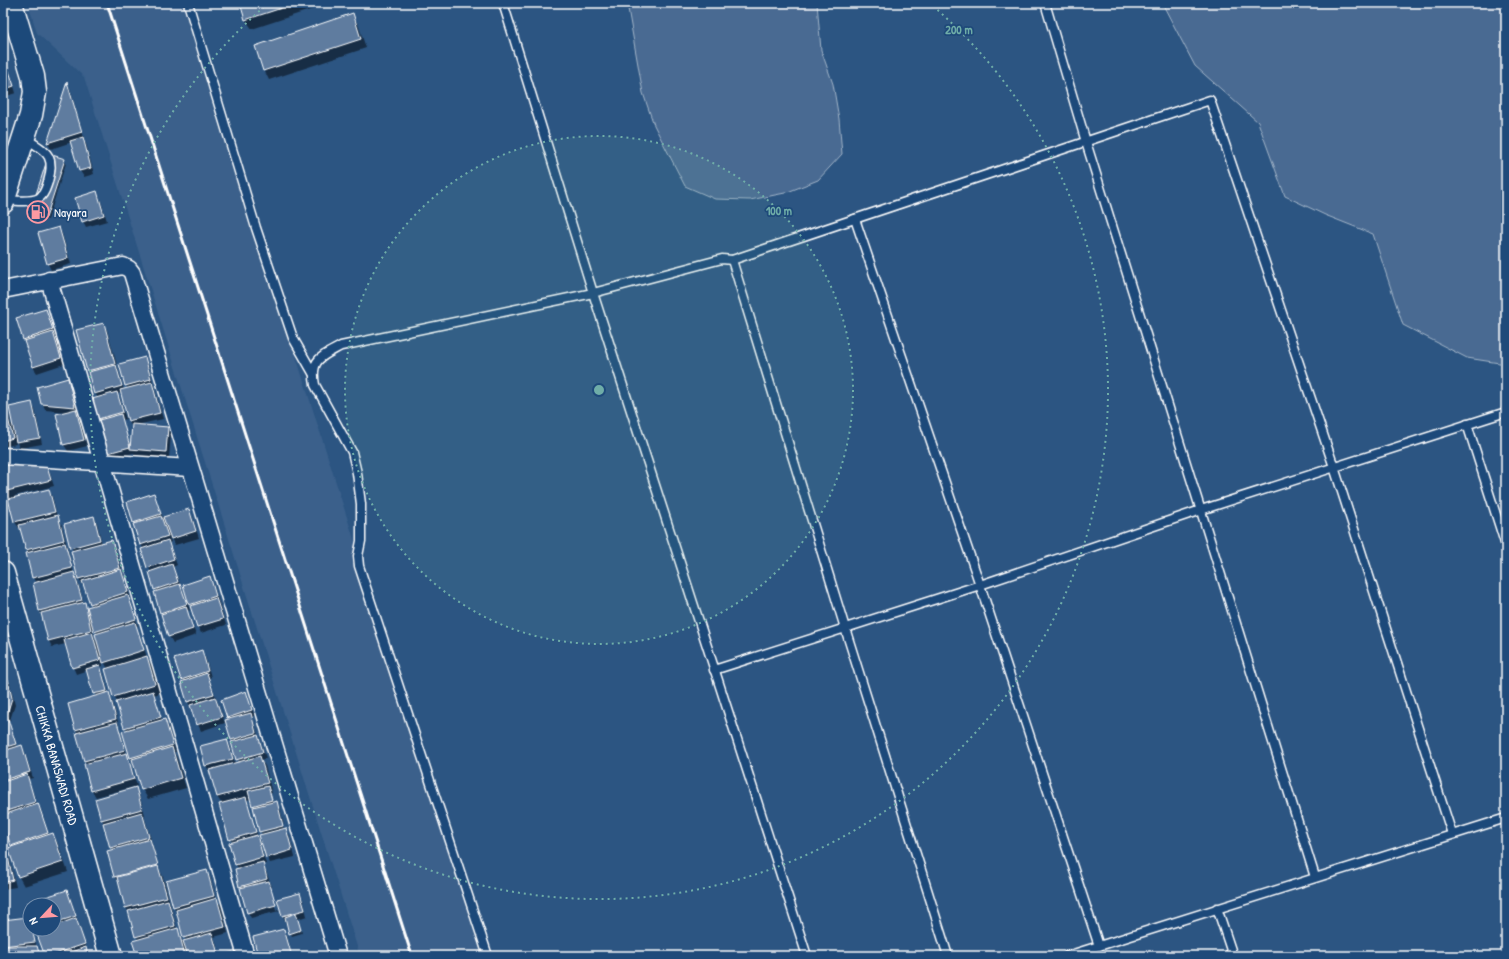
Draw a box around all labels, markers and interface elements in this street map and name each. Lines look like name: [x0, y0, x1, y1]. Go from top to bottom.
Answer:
text: 200 m: [945, 21, 973, 38]
fuel station icon: Nayara: [25, 199, 51, 225]
text: 100 m: [766, 202, 792, 219]
place label: Nayara: [54, 203, 87, 221]
centre of rings: [592, 383, 606, 397]
street label: CHIKKA BANASWADI ROAD: [31, 703, 83, 828]
north arrow: [22, 897, 62, 937]
text: N: [25, 916, 41, 927]

